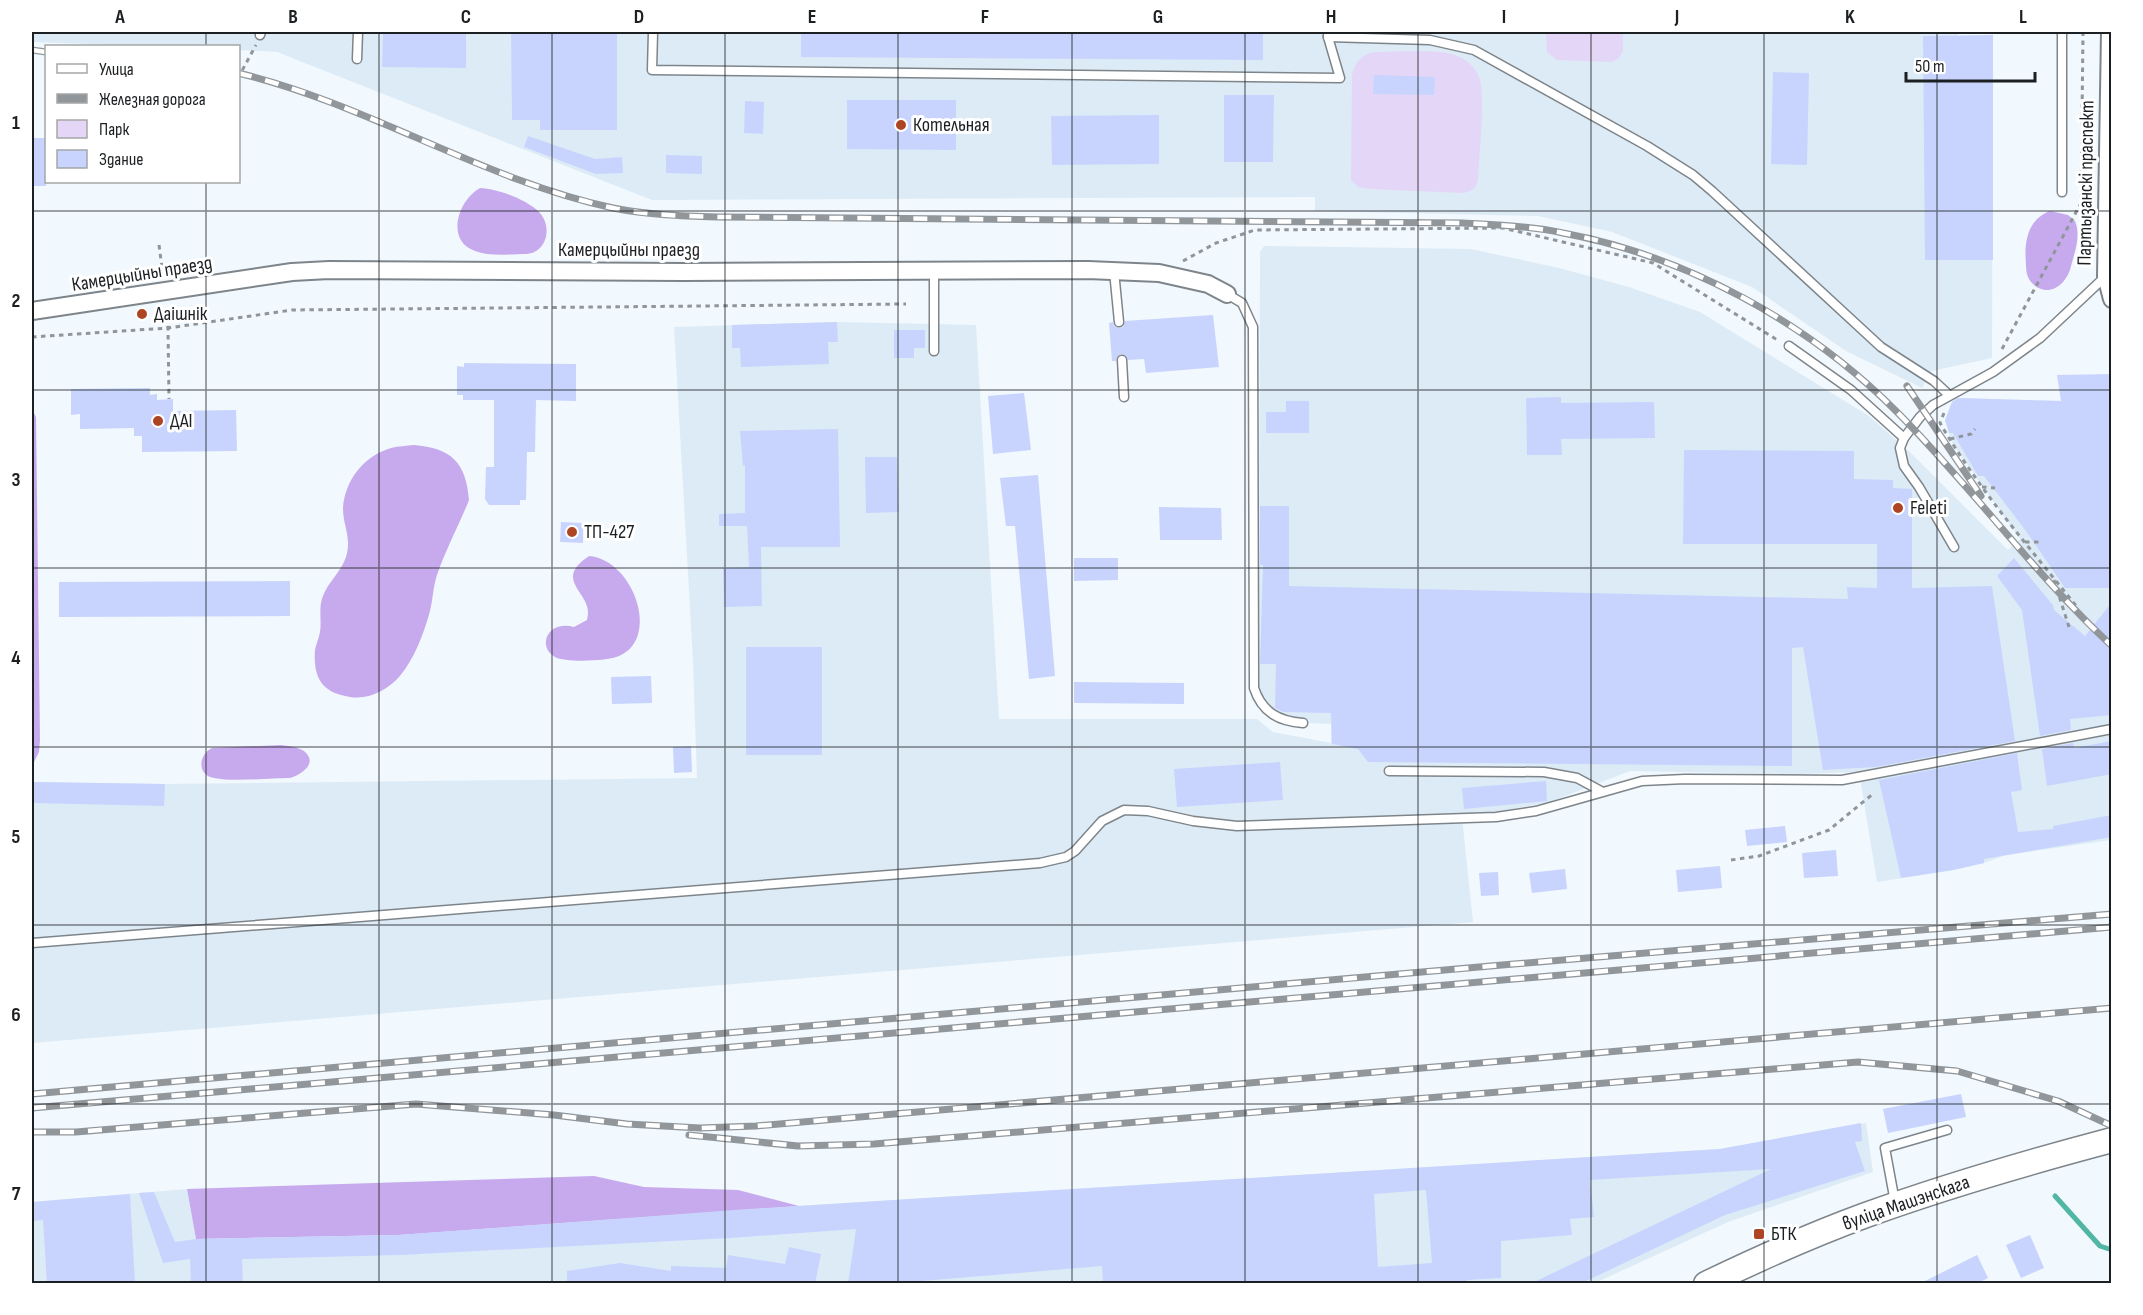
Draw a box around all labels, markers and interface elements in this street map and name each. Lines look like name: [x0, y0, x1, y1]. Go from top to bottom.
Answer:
text: A: [114, 5, 125, 29]
text: B: [288, 5, 298, 29]
text: C: [461, 5, 471, 29]
text: D: [634, 5, 644, 29]
text: E: [808, 5, 816, 29]
text: F: [981, 5, 989, 29]
text: G: [1153, 5, 1163, 29]
text: H: [1326, 5, 1336, 29]
text: I: [1502, 5, 1506, 29]
text: J: [1674, 5, 1679, 29]
text: K: [1845, 5, 1855, 29]
text: L: [2019, 5, 2027, 29]
legend: [45, 45, 240, 183]
scale bar: [1906, 45, 2035, 83]
text: 50 m: [1915, 56, 1945, 77]
text: Улица: [99, 59, 134, 80]
text: Железная дорога: [99, 89, 206, 110]
street label: Партызанскі праспект: [2073, 100, 2099, 266]
text: 1: [12, 111, 20, 135]
place label: Котельная: [913, 113, 990, 137]
marker: Котельная: [894, 118, 908, 132]
text: Парк: [99, 119, 130, 140]
text: Здание: [99, 149, 144, 170]
street label: Камерцыйны праезд: [558, 238, 700, 262]
street label: Камерцыйны праезд: [70, 251, 214, 297]
text: 2: [12, 289, 20, 313]
place label: Даішнік: [154, 302, 208, 326]
marker: Даішнік: [135, 307, 149, 321]
place label: ДАІ: [170, 409, 193, 433]
marker: ДАІ: [151, 414, 165, 428]
text: 3: [12, 468, 21, 492]
place label: Feleti: [1910, 496, 1947, 520]
marker: Feleti: [1891, 501, 1905, 515]
place label: ТП-427: [584, 520, 634, 544]
marker: ТП-427: [565, 525, 579, 539]
text: 4: [11, 646, 21, 670]
text: 5: [12, 825, 21, 849]
text: 6: [11, 1003, 21, 1027]
street label: вуліца Машэнскага: [1839, 1170, 1973, 1236]
text: 7: [12, 1182, 21, 1206]
place label: БТК: [1771, 1222, 1796, 1246]
marker: БТК: [1752, 1227, 1766, 1241]

